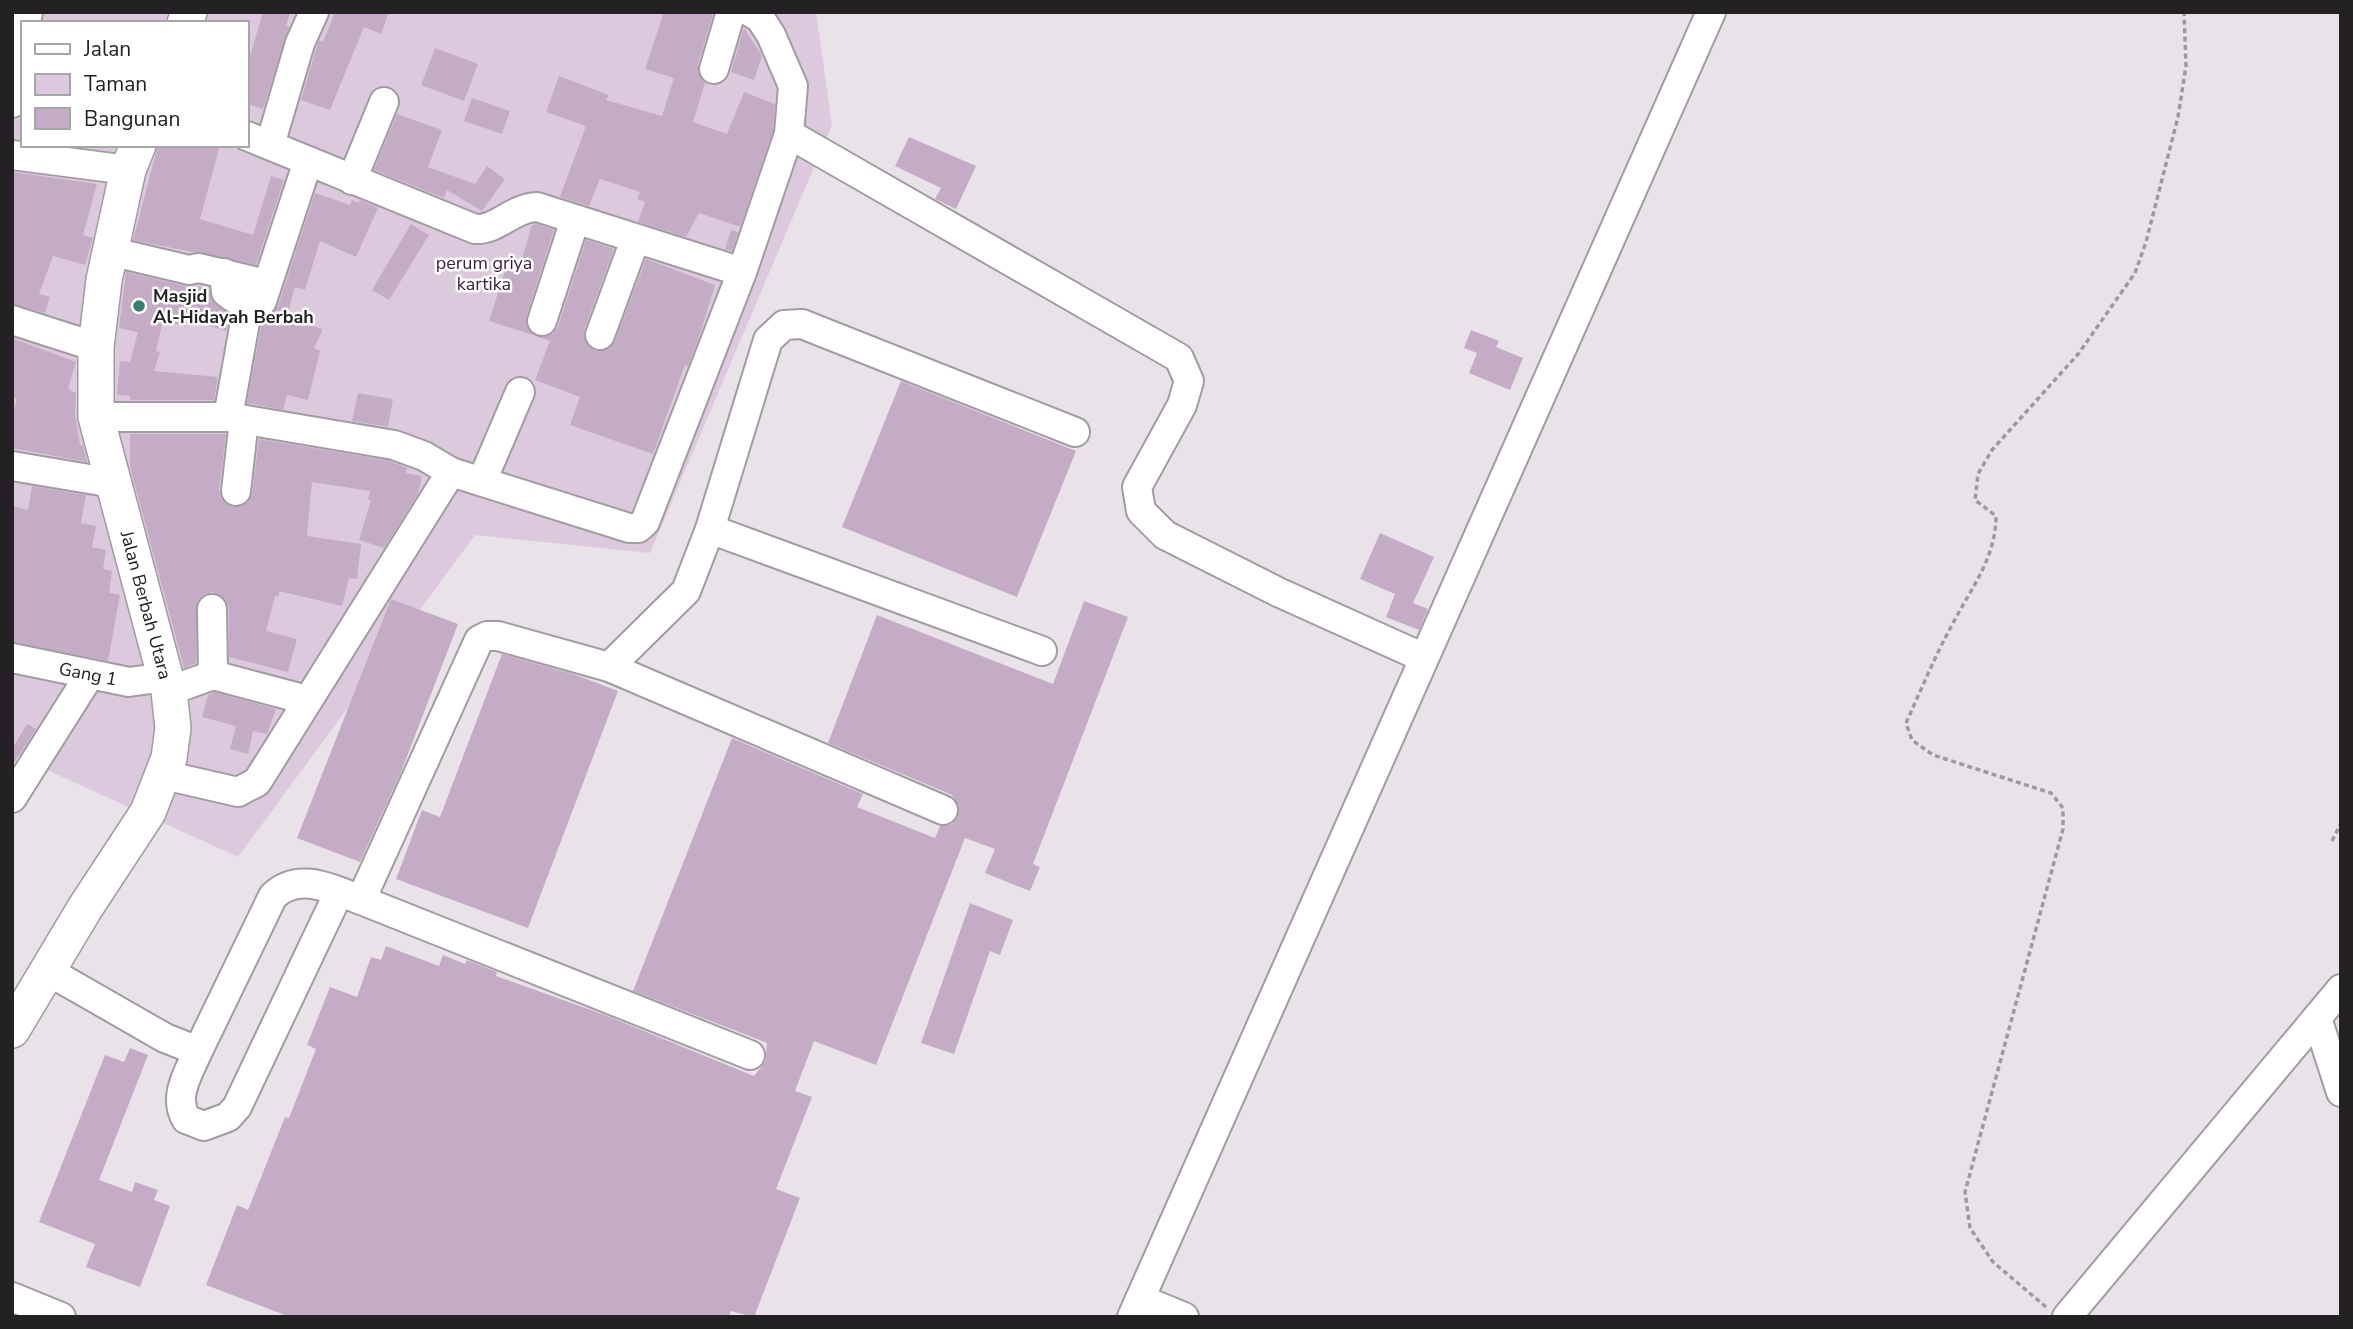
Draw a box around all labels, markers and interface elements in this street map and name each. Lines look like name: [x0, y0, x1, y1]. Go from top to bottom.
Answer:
legend: [21, 21, 248, 147]
text: Jalan: [83, 35, 131, 63]
text: Taman: [84, 70, 147, 98]
text: Bangunan: [84, 105, 180, 133]
park label: perum griya kartika: [436, 251, 532, 296]
place label: Masjid Al-Hidayah Berbah: [153, 284, 314, 329]
marker: Masjid Al-Hidayah Berbah: [131, 298, 147, 314]
street label: Jalan Berbah Utara: [114, 527, 177, 682]
street label: Gang 1: [57, 657, 119, 691]

